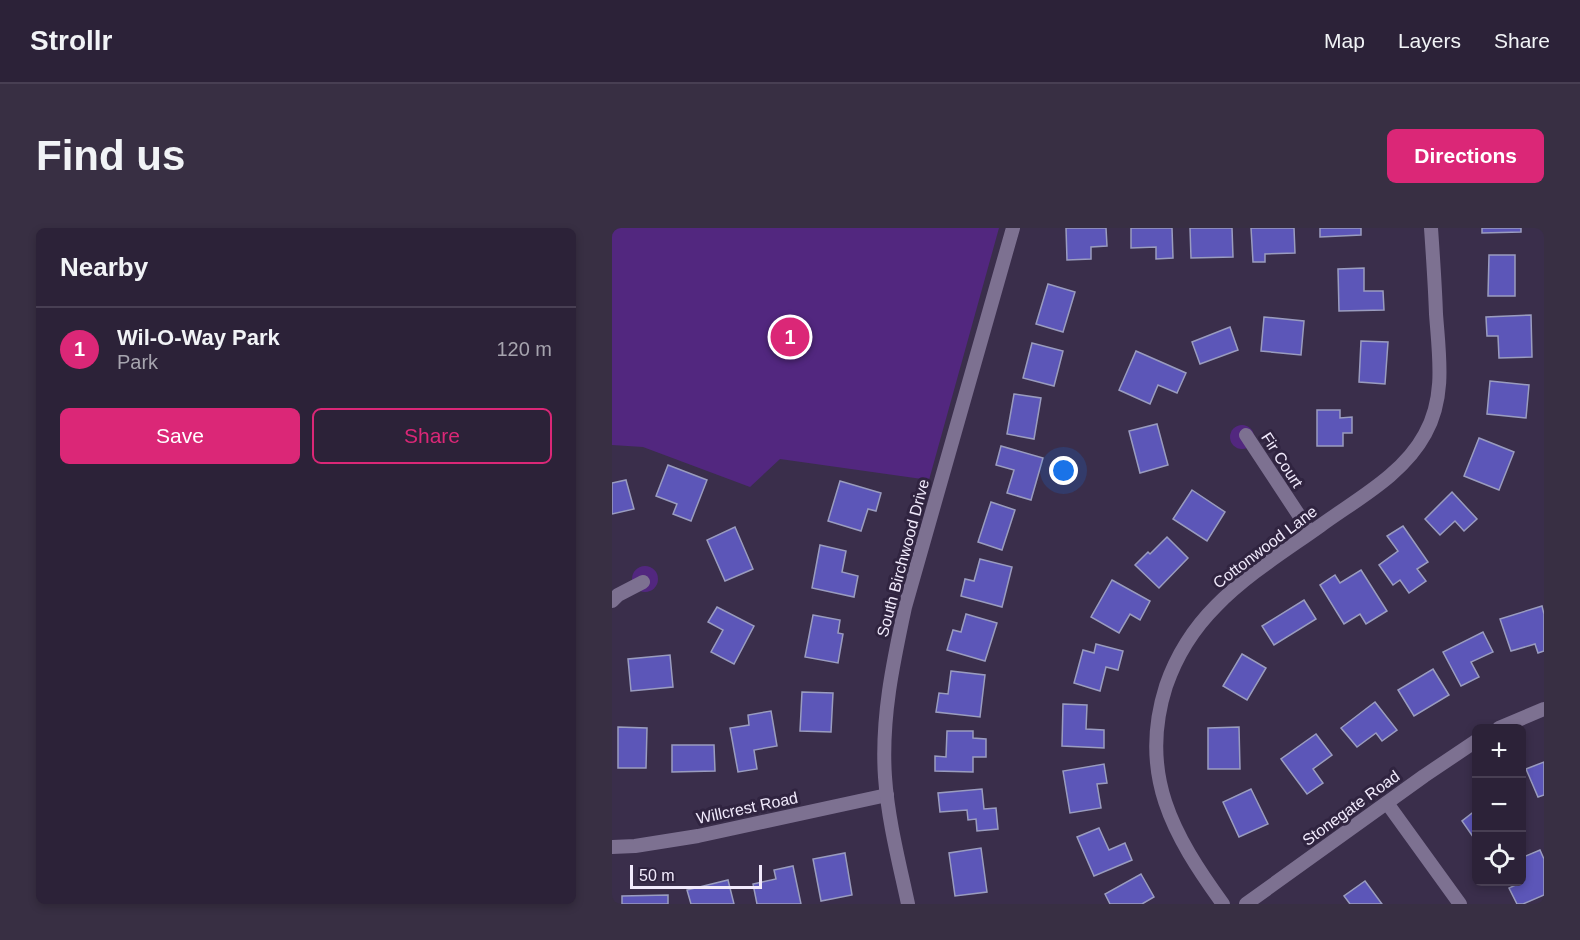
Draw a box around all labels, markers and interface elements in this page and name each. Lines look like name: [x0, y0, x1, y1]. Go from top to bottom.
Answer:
text: Strollr: [30, 25, 112, 56]
text: Map: [1324, 29, 1365, 52]
text: Layers: [1398, 29, 1461, 52]
text: Share: [1494, 29, 1550, 52]
button: Directions: [1387, 129, 1544, 183]
text: Find us: [36, 132, 185, 179]
text: Nearby: [60, 252, 148, 282]
pin: 1: [770, 314, 810, 360]
text: Wil-O-Way Park: [117, 325, 280, 350]
text: 1: [74, 338, 85, 360]
text: 120 m: [496, 338, 552, 360]
text: Park: [117, 351, 158, 373]
button: Save: [60, 408, 300, 464]
button: Share: [312, 408, 552, 464]
street label: Fir Court: [1258, 429, 1306, 491]
your location: [1049, 456, 1078, 485]
street label: South Birchwood Drive: [874, 477, 932, 639]
street label: Cottonwood Lane: [1210, 502, 1320, 592]
map controls: [1472, 724, 1526, 886]
button: +: [1472, 724, 1526, 778]
street label: Stonegate Road: [1299, 767, 1403, 849]
button: −: [1472, 778, 1526, 832]
street label: Willcrest Road: [695, 789, 799, 827]
button: locate: [1472, 832, 1526, 886]
scale bar: [630, 862, 762, 890]
text: 50 m: [639, 867, 675, 884]

